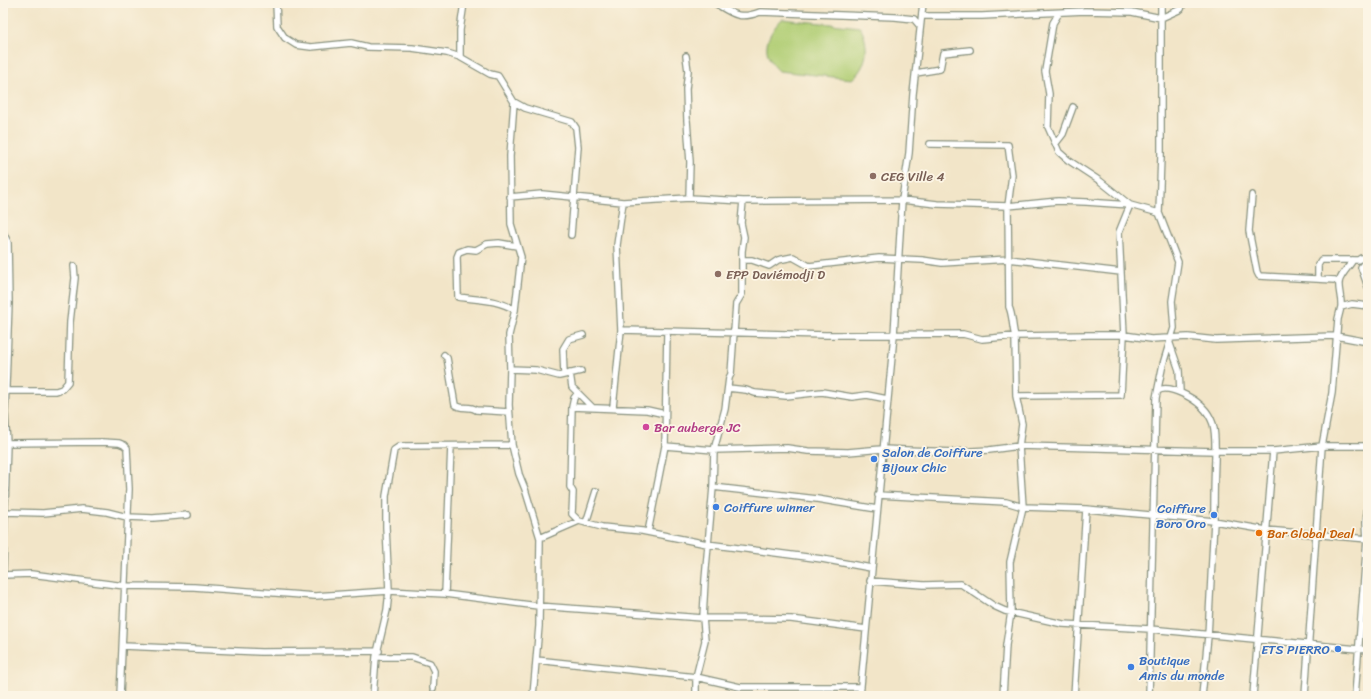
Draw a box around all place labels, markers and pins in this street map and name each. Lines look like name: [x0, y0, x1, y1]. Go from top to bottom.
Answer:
place label: CEG Ville 4: [881, 165, 945, 188]
marker: CEG Ville 4: [868, 171, 878, 181]
place label: EPP Daviémodji D: [726, 263, 825, 286]
marker: EPP Daviémodji D: [713, 269, 723, 279]
place label: Bar auberge JC: [654, 416, 741, 439]
marker: Bar auberge JC: [641, 422, 651, 432]
place label: Salon de Coiffure Bijoux Chic: [882, 441, 983, 479]
marker: Salon de Coiffure Bijoux Chic: [869, 454, 879, 464]
place label: Coiffure winner: [724, 496, 815, 519]
place label: Coiffure Boro Oro: [1156, 497, 1207, 535]
marker: Coiffure winner: [711, 502, 721, 512]
marker: Coiffure Boro Oro: [1209, 510, 1219, 520]
place label: Bar Global Deal: [1267, 522, 1354, 545]
marker: Bar Global Deal: [1254, 528, 1264, 538]
place label: ETS PIERRO: [1261, 638, 1330, 661]
marker: ETS PIERRO: [1333, 644, 1343, 654]
place label: Boutique Amis du monde: [1138, 649, 1225, 687]
marker: Boutique Amis du monde: [1126, 662, 1136, 672]

